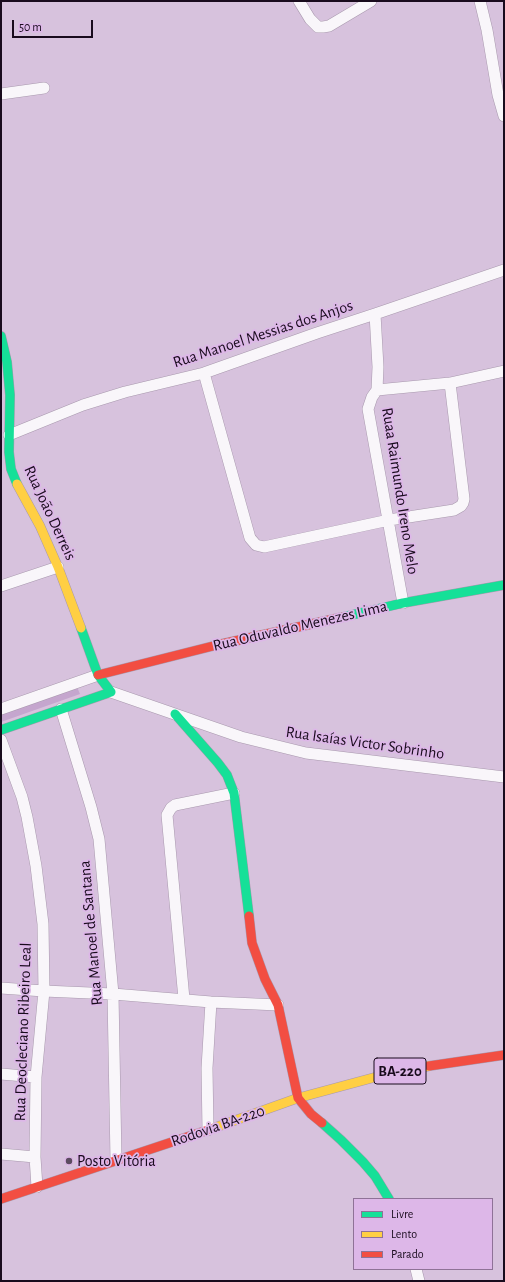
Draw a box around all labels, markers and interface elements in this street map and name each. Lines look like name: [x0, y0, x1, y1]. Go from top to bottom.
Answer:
scale bar: [14, 12, 95, 38]
text: 50 m: [19, 21, 42, 33]
street label: Rua Manoel Messias dos Anjos: [171, 296, 355, 372]
street label: Ruaa Raimundo Ireno Melo: [377, 406, 423, 576]
street label: Rua João Derreis: [20, 463, 80, 563]
street label: Rua Oduvaldo Menezes Lima: [211, 597, 389, 655]
street label: Rua Isaías Victor Sobrinho: [284, 722, 446, 764]
street label: Rua Manoel de Santana: [75, 860, 107, 1006]
street label: Rua Deocleciano Ribeiro Leal: [10, 942, 36, 1122]
road number: BA-220: [374, 1058, 426, 1084]
street label: Rodovia BA-220: [169, 1101, 267, 1151]
place label: Posto Vitória: [77, 1151, 156, 1171]
marker: Posto Vitória: [64, 1156, 74, 1166]
legend: [353, 1198, 493, 1270]
text: Livre: [391, 1208, 413, 1220]
text: Lento: [391, 1228, 417, 1240]
text: Parado: [391, 1248, 424, 1260]

